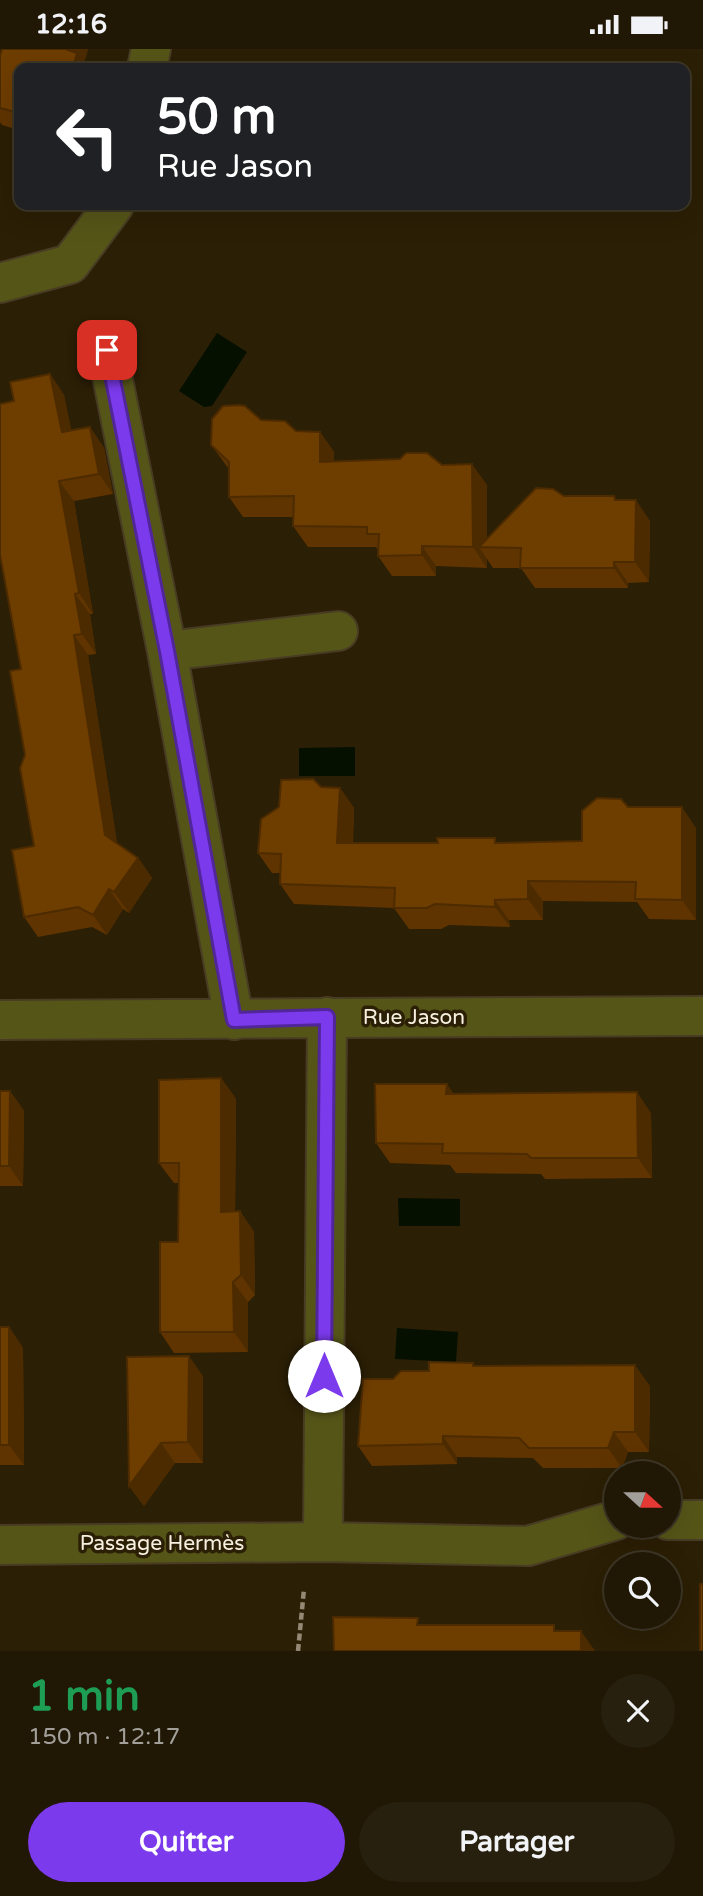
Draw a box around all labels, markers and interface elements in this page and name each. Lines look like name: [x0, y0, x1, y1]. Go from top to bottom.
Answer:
text: 12:16: [35, 9, 107, 40]
text: 50 m: [157, 88, 276, 147]
icon: left: [42, 91, 133, 182]
text: Rue Jason: [157, 148, 313, 186]
pin: [77, 320, 137, 380]
icon: arrive: [88, 331, 126, 369]
street label: Rue Jason: [363, 1005, 465, 1030]
position arrow: [287, 1339, 361, 1413]
north arrow: [604, 1461, 681, 1538]
map controls: [604, 1461, 681, 1629]
street label: Passage Hermès: [80, 1531, 244, 1556]
button: search: [604, 1552, 681, 1629]
text: 1 min: [28, 1671, 140, 1722]
button: close: [601, 1674, 675, 1748]
text: 150 m · 12:17: [28, 1723, 180, 1751]
button: Quitter: [28, 1802, 345, 1882]
button: Partager: [359, 1802, 675, 1882]

